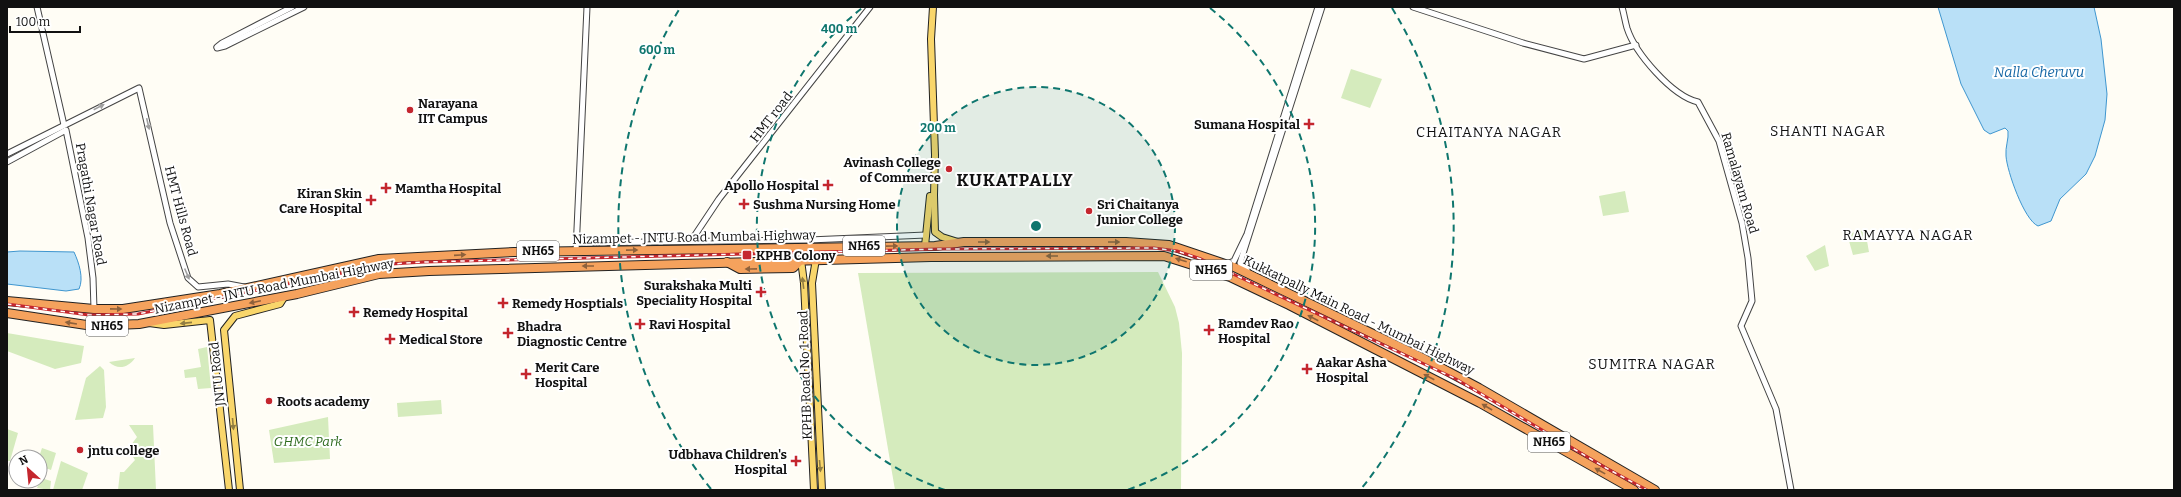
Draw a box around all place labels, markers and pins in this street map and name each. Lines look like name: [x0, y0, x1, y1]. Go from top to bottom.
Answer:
place label: Narayana IIT Campus: [418, 96, 488, 126]
marker: Narayana IIT Campus: [405, 105, 415, 115]
place label: Sumana Hospital: [1194, 117, 1300, 132]
marker: Sumana Hospital: [1303, 118, 1315, 130]
place label: Avinash College of Commerce: [843, 155, 941, 185]
marker: Avinash College of Commerce: [944, 164, 954, 174]
place label: Apollo Hospital: [724, 178, 819, 193]
marker: Apollo Hospital: [822, 179, 834, 191]
place label: Mamtha Hospital: [395, 181, 501, 196]
marker: Mamtha Hospital: [380, 182, 392, 194]
place label: Kiran Skin Care Hospital: [279, 186, 363, 216]
marker: Kiran Skin Care Hospital: [365, 194, 377, 206]
place label: Sushma Nursing Home: [753, 197, 896, 212]
place label: Sri Chaitanya Junior College: [1096, 197, 1183, 227]
marker: Sushma Nursing Home: [738, 198, 750, 210]
marker: Sri Chaitanya Junior College: [1084, 206, 1094, 216]
centre of rings: [1029, 219, 1043, 233]
place label: KPHB Colony: [756, 248, 837, 263]
marker: KPHB Colony: [741, 249, 753, 261]
place label: Surakshaka Multi Speciality Hospital: [636, 278, 752, 308]
marker: Surakshaka Multi Speciality Hospital: [755, 286, 767, 298]
place label: Remedy Hosptials: [512, 296, 623, 311]
marker: Remedy Hosptials: [497, 297, 509, 309]
place label: Remedy Hospital: [363, 305, 468, 320]
marker: Remedy Hospital: [348, 306, 360, 318]
place label: Ramdev Rao Hospital: [1218, 316, 1294, 346]
place label: Ravi Hospital: [649, 317, 730, 332]
marker: Ravi Hospital: [634, 318, 646, 330]
place label: Bhadra Diagnostic Centre: [517, 319, 627, 349]
marker: Ramdev Rao Hospital: [1203, 324, 1215, 336]
marker: Bhadra Diagnostic Centre: [502, 327, 514, 339]
place label: Medical Store: [399, 332, 483, 347]
marker: Medical Store: [384, 333, 396, 345]
place label: Aakar Asha Hospital: [1316, 355, 1387, 385]
place label: Merit Care Hospital: [535, 360, 599, 390]
marker: Aakar Asha Hospital: [1301, 363, 1313, 375]
marker: Merit Care Hospital: [520, 368, 532, 380]
place label: Roots academy: [277, 394, 370, 409]
marker: Roots academy: [264, 396, 274, 406]
place label: jntu college: [87, 443, 159, 459]
marker: jntu college: [75, 445, 85, 455]
place label: Udbhava Children's Hospital: [668, 447, 787, 477]
marker: Udbhava Children's Hospital: [790, 455, 802, 467]

